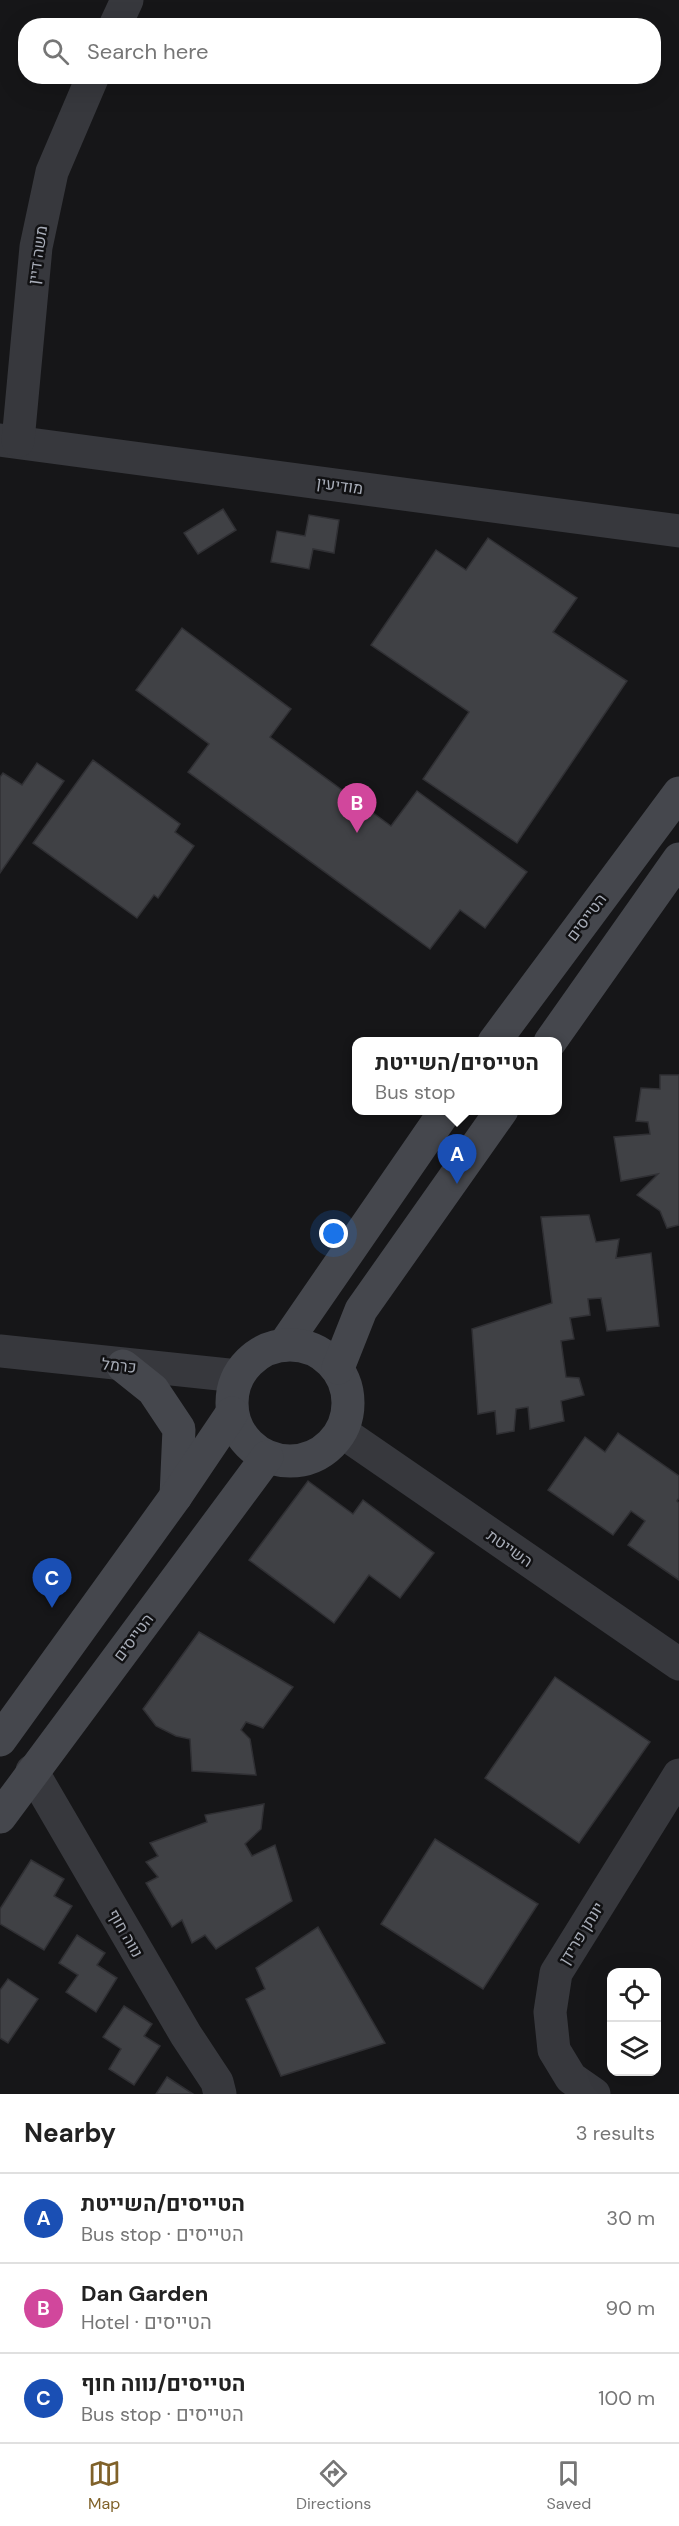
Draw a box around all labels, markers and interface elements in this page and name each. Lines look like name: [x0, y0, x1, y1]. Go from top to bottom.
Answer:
search box: [18, 18, 661, 84]
icon: search: [39, 35, 72, 68]
text: Search here: [87, 37, 208, 66]
street label: משה דיין: [23, 224, 52, 286]
street label: מודיעין: [315, 472, 365, 499]
pin: B: [338, 784, 376, 833]
street label: הטייסים: [562, 889, 611, 945]
popup: [352, 1037, 562, 1115]
text: הטייסים/השייטת: [375, 1048, 539, 1077]
text: Bus stop: [375, 1079, 456, 1105]
pin: A: [438, 1134, 476, 1184]
your location: [319, 1219, 348, 1248]
street label: כרמל: [101, 1353, 137, 1378]
street label: השייטת: [483, 1525, 537, 1572]
pin: C: [32, 1558, 72, 1608]
street label: הטייסים: [109, 1609, 158, 1665]
street label: יונתן פרידן: [554, 1898, 609, 1968]
street label: נווה חוף: [103, 1905, 148, 1961]
map controls: [607, 1968, 661, 2076]
button: locate: [607, 1968, 661, 2022]
button: layers: [607, 2022, 661, 2076]
text: Nearby: [24, 2116, 116, 2150]
text: 3 results: [576, 2120, 655, 2146]
text: הטייסים/השייטת: [81, 2189, 245, 2218]
text: A: [36, 2205, 51, 2231]
text: 30 m: [606, 2205, 655, 2231]
text: Bus stop · הטייסים: [81, 2221, 244, 2247]
text: Dan Garden: [81, 2279, 208, 2308]
text: B: [37, 2295, 50, 2321]
text: 90 m: [606, 2295, 655, 2321]
text: Hotel · הטייסים: [81, 2309, 212, 2335]
text: הטייסים/נווה חוף: [81, 2369, 245, 2398]
text: C: [36, 2385, 51, 2411]
text: 100 m: [598, 2385, 655, 2411]
text: Bus stop · הטייסים: [81, 2401, 244, 2427]
tab: Map: [88, 2457, 121, 2514]
tab: Directions: [296, 2457, 371, 2514]
tab: Saved: [547, 2457, 591, 2514]

